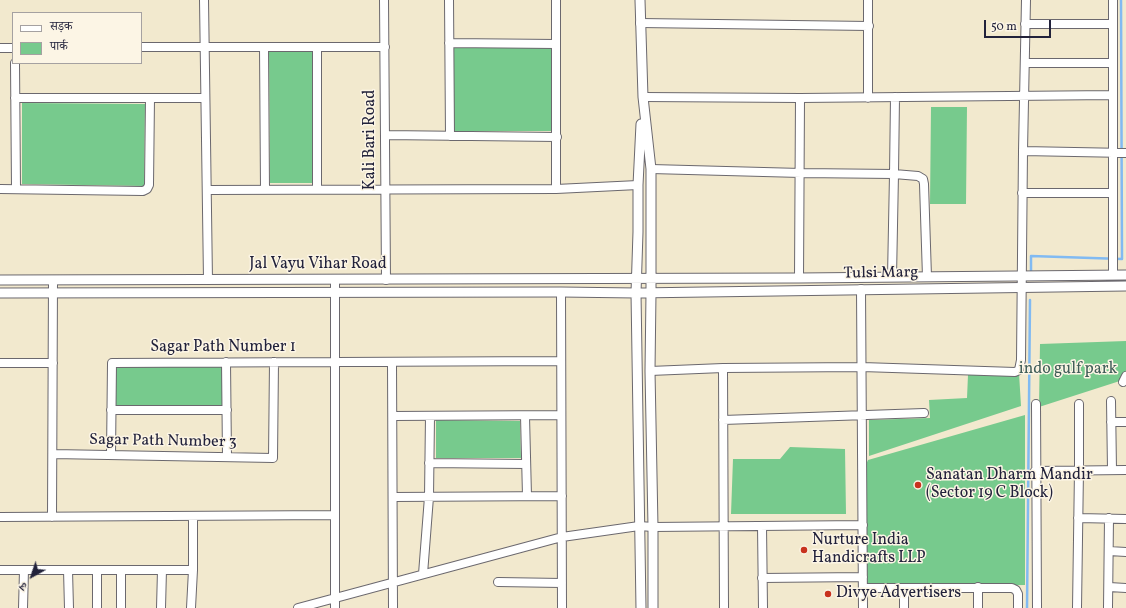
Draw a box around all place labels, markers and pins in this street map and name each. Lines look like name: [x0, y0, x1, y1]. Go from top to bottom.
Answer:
place label: Sanatan Dharm Mandir (Sector 19 C Block): [926, 466, 1093, 504]
marker: Sanatan Dharm Mandir (Sector 19 C Block): [913, 480, 923, 490]
place label: Nurture India Handicrafts LLP: [812, 531, 926, 569]
marker: Nurture India Handicrafts LLP: [799, 545, 809, 555]
place label: Divye Advertisers: [836, 584, 961, 604]
marker: Divye Advertisers: [823, 589, 833, 599]

